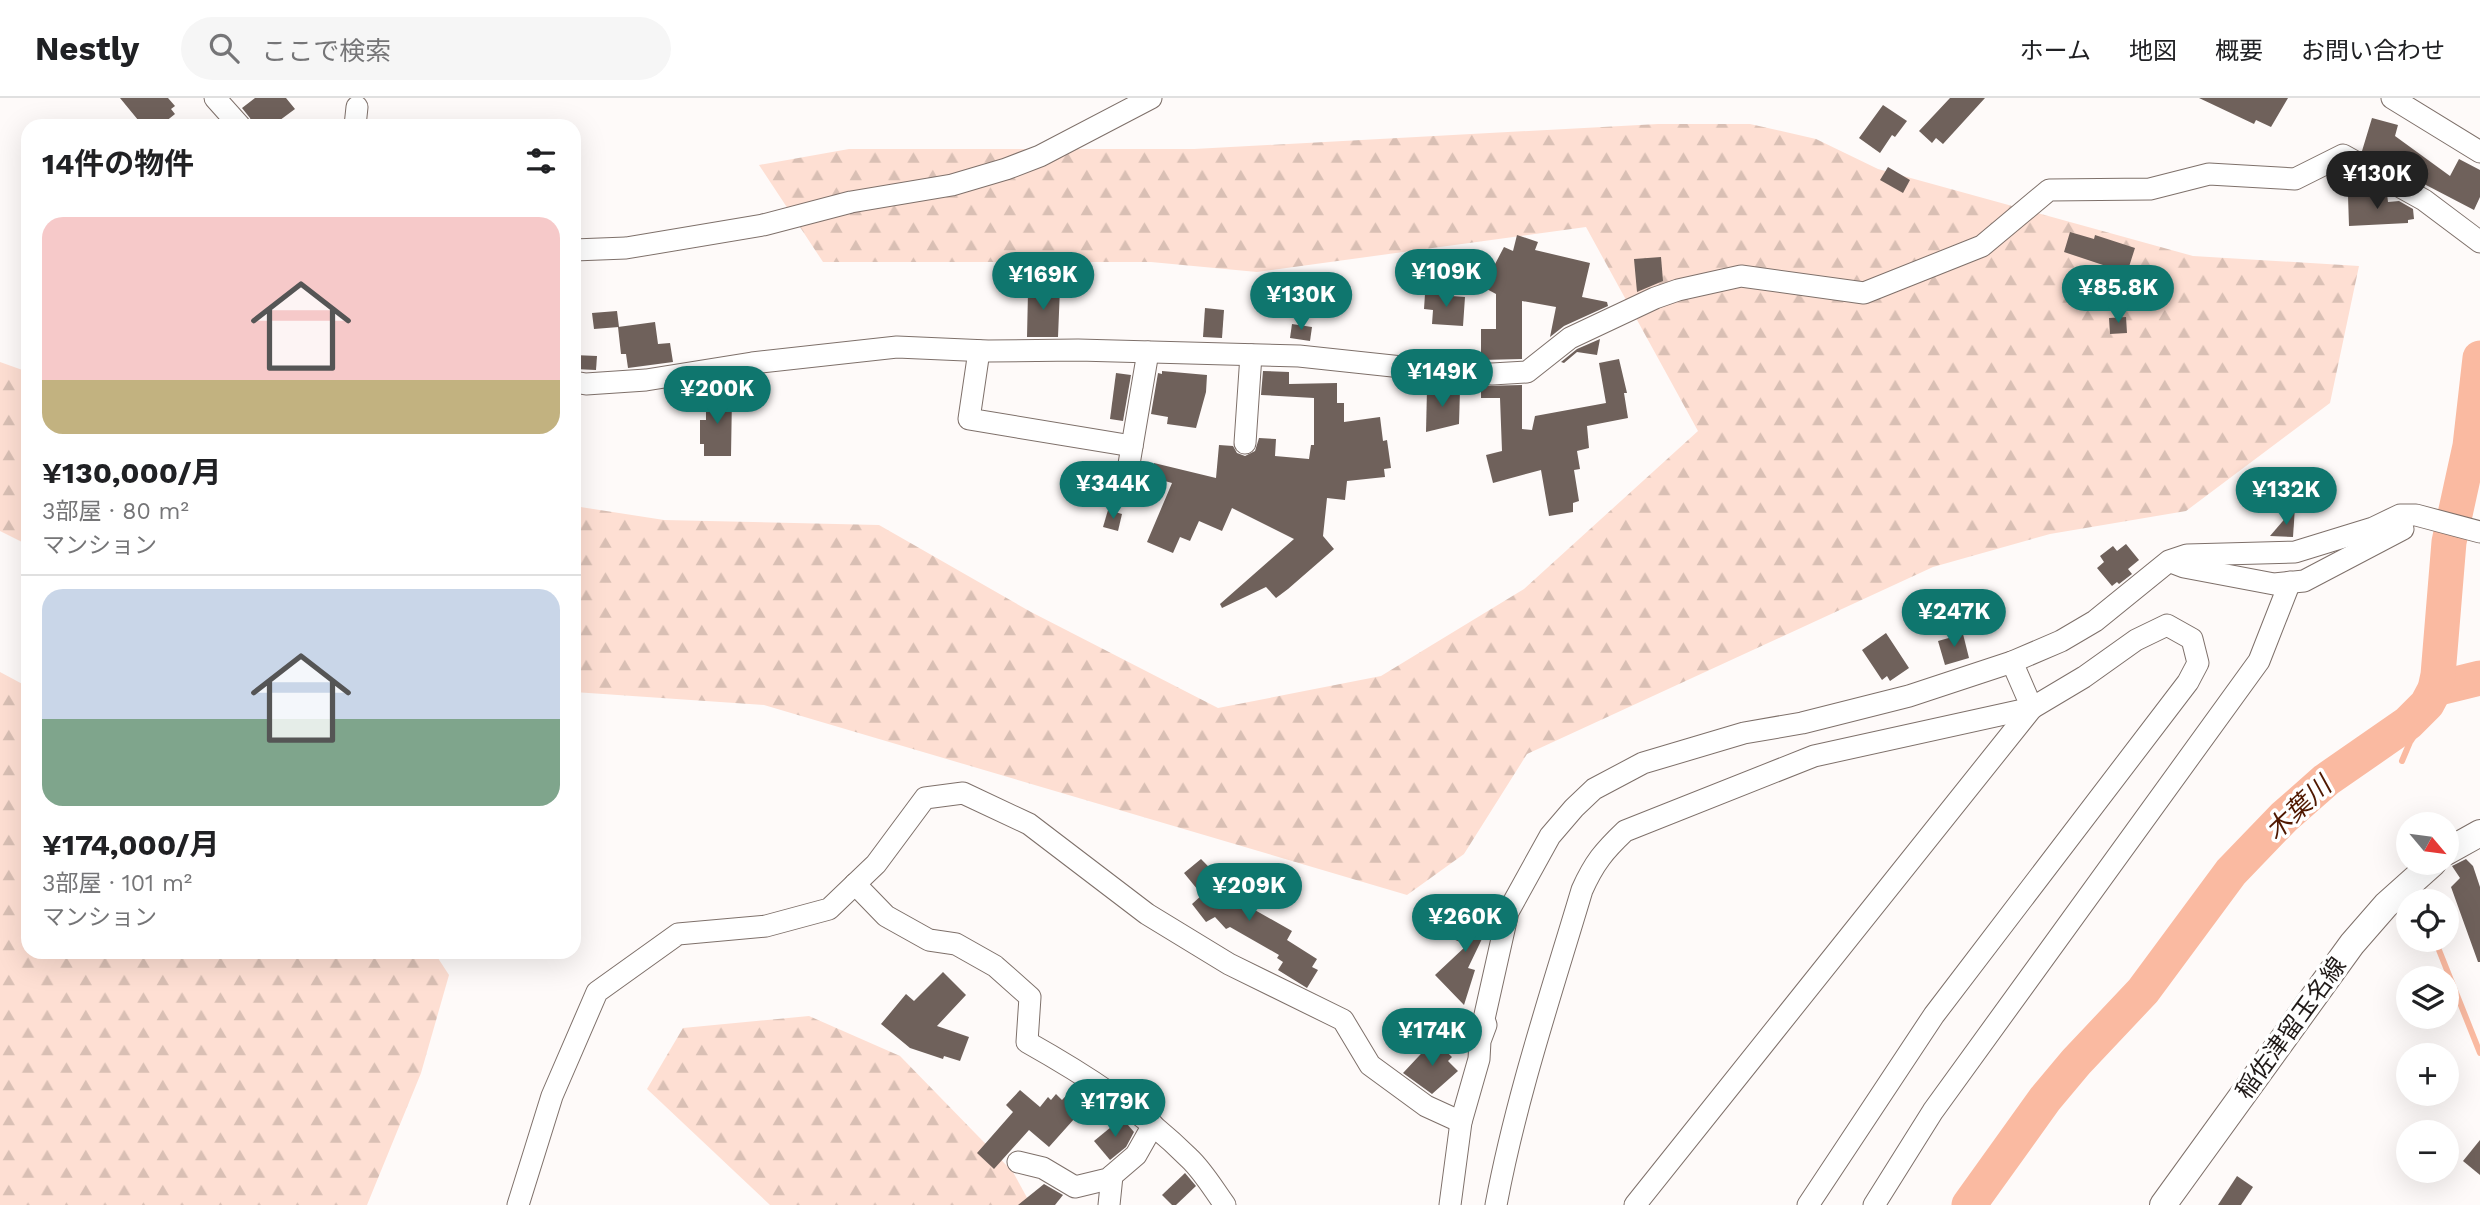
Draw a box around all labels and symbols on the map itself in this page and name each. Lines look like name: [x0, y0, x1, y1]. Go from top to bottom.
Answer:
pin: ¥130K: [2328, 152, 2426, 211]
pin: ¥109K: [1397, 250, 1495, 309]
pin: ¥169K: [994, 252, 1092, 312]
pin: ¥85.8K: [2061, 266, 2175, 325]
pin: ¥130K: [1252, 272, 1350, 332]
pin: ¥149K: [1393, 350, 1491, 409]
pin: ¥200K: [668, 366, 766, 426]
pin: ¥344K: [1064, 462, 1162, 521]
pin: ¥132K: [2237, 468, 2335, 527]
pin: ¥247K: [1905, 589, 2003, 649]
water label: 木葉川: [2259, 768, 2339, 846]
north arrow: [2396, 812, 2459, 875]
pin: ¥209K: [1200, 864, 1298, 923]
pin: ¥260K: [1416, 894, 1514, 954]
street label: 稲佐津留玉名線: [2230, 952, 2352, 1104]
pin: ¥174K: [1383, 1009, 1481, 1068]
pin: ¥179K: [1066, 1080, 1164, 1139]

